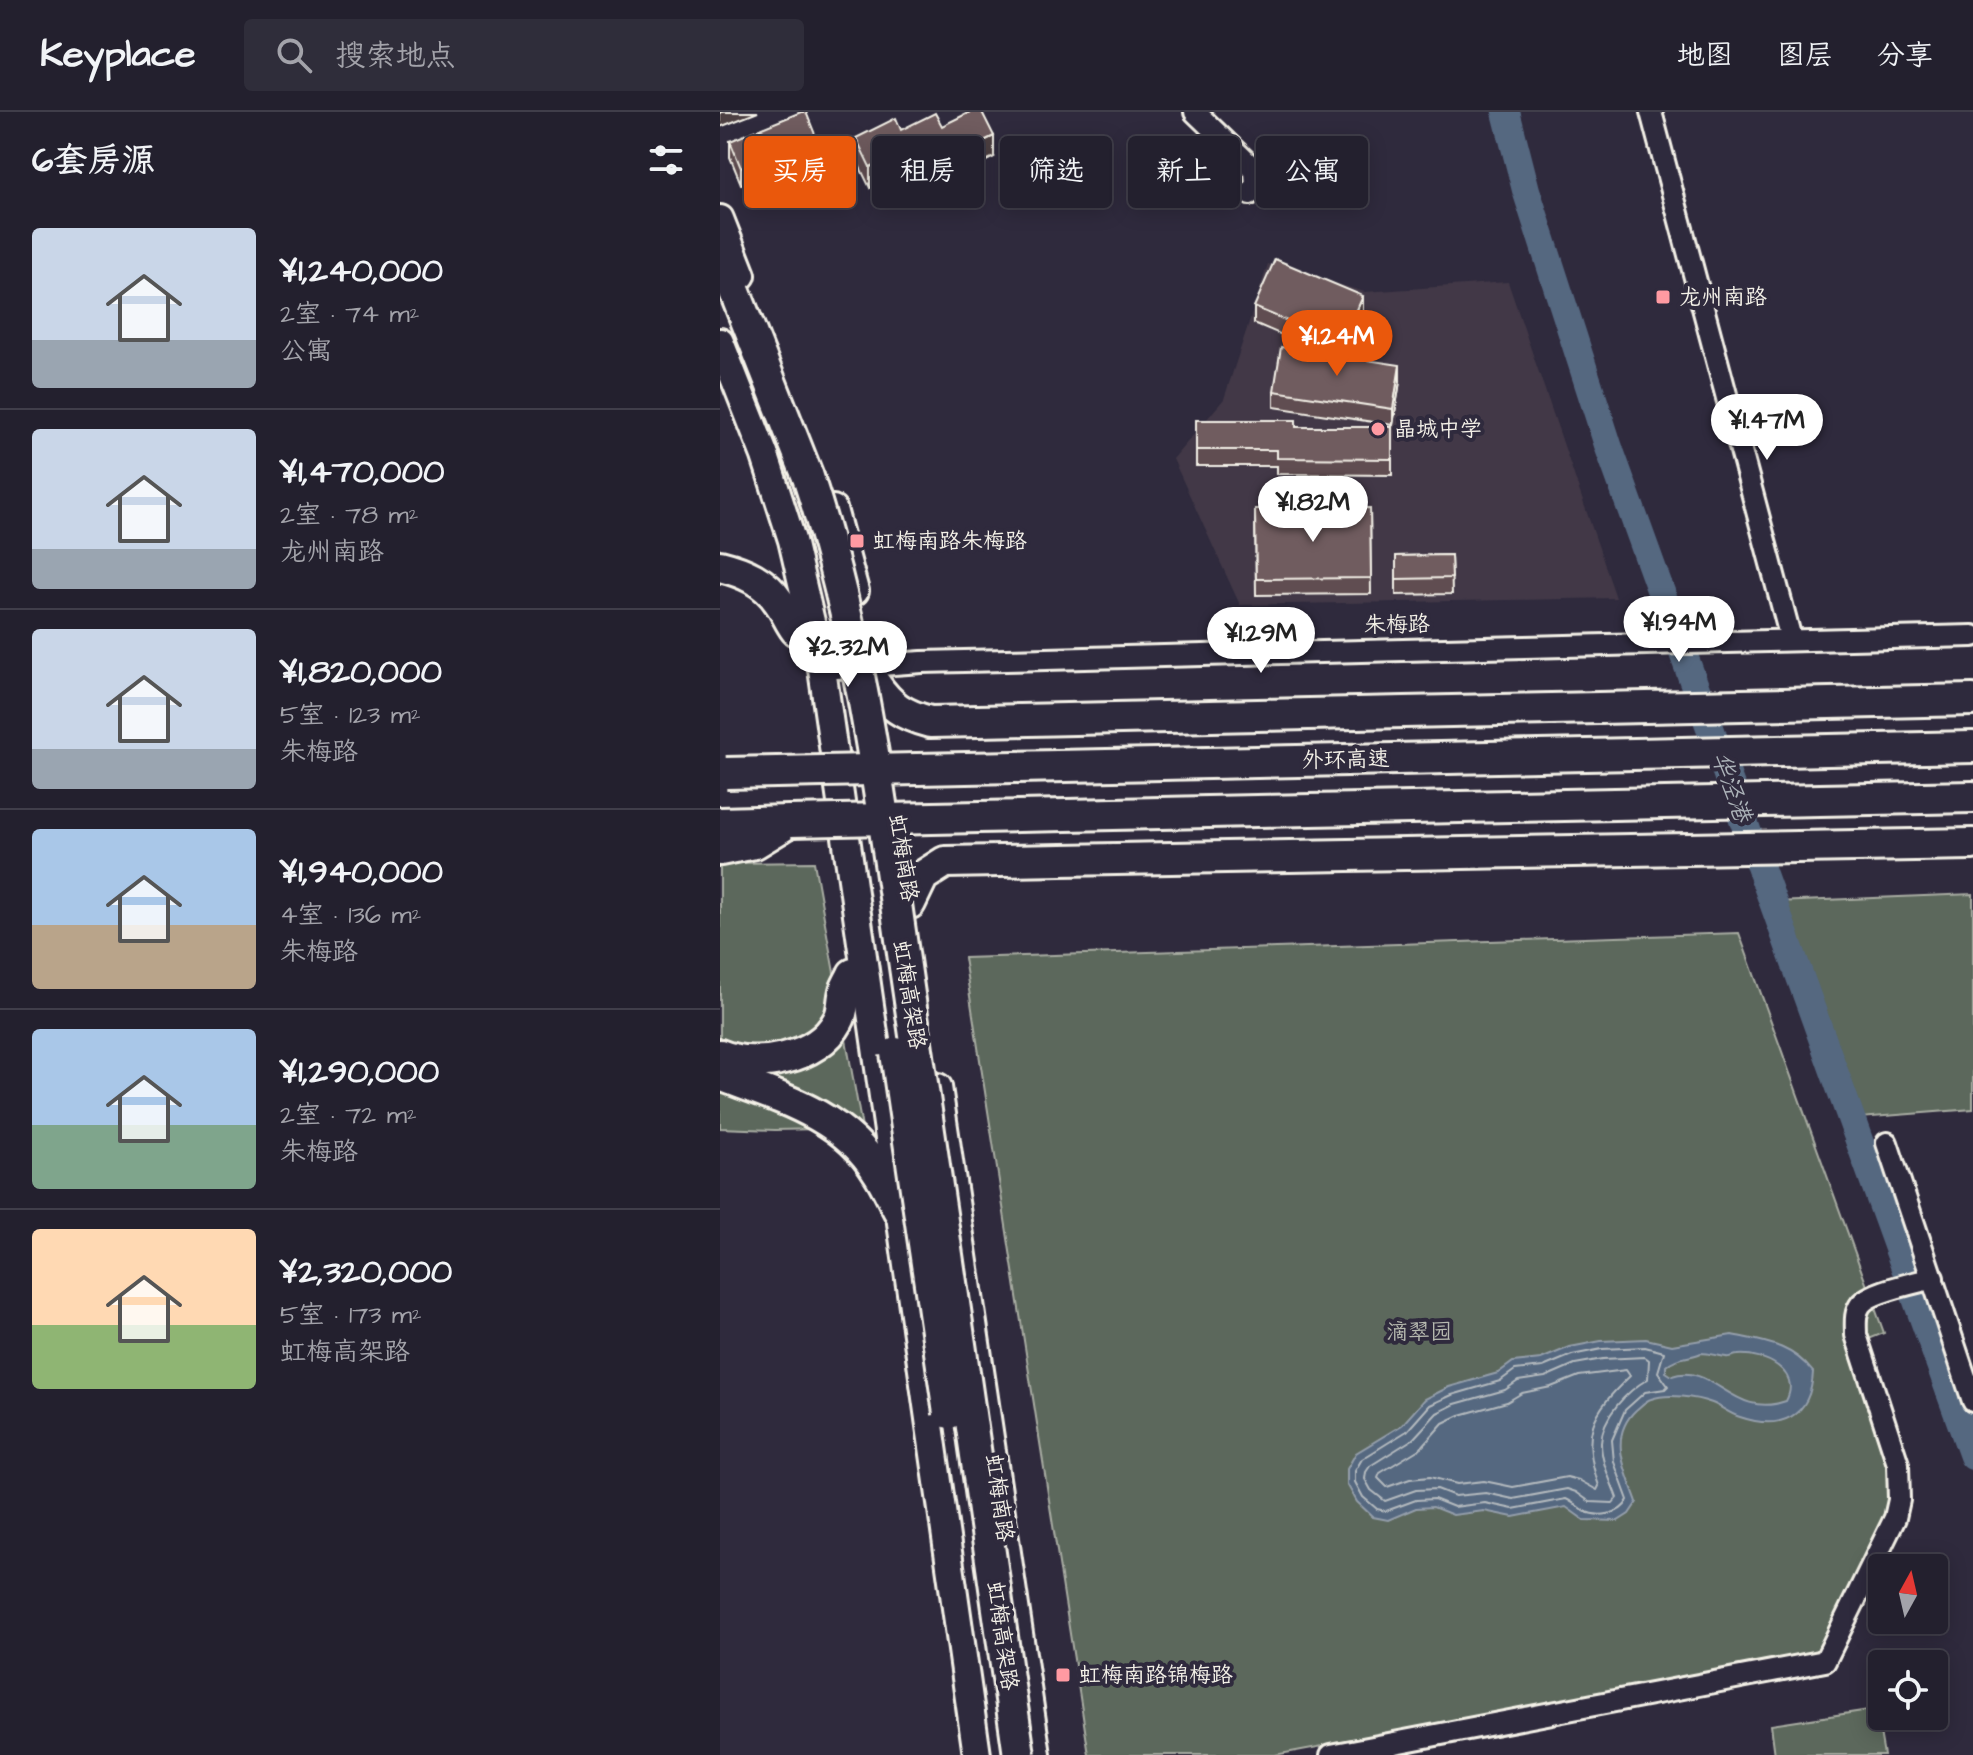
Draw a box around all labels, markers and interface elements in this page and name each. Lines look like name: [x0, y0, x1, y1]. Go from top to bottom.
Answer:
search box: [244, 19, 804, 91]
text: Keyplace: [40, 29, 196, 81]
icon: search: [272, 33, 316, 77]
text: 搜索地点: [336, 35, 456, 77]
text: 地图: [1677, 36, 1733, 75]
text: 图层: [1777, 36, 1833, 75]
text: 分享: [1877, 36, 1933, 75]
chip: 买房: [744, 136, 856, 208]
chip: 租房: [872, 136, 984, 208]
chip: 筛选: [1000, 136, 1112, 208]
chip: 新上: [1128, 136, 1240, 208]
chip: 公寓: [1256, 136, 1368, 208]
text: 6套房源: [32, 137, 155, 185]
icon: filters: [644, 138, 688, 182]
text: ¥1,240,000: [280, 247, 443, 295]
icon: home: [96, 260, 192, 356]
place label: 龙州南路: [1679, 282, 1767, 313]
marker: 龙州南路: [1654, 288, 1672, 306]
text: 2室 · 74 m²: [280, 296, 419, 332]
pin: ¥1.24M: [1272, 310, 1402, 378]
text: ¥1.24M: [1300, 318, 1374, 354]
text: 公寓: [280, 333, 332, 369]
pin: ¥1.47M: [1702, 394, 1832, 462]
text: ¥1.47M: [1729, 402, 1805, 438]
place label: 晶城中学: [1394, 414, 1482, 445]
marker: 晶城中学: [1369, 420, 1387, 438]
text: ¥1,470,000: [280, 448, 444, 496]
icon: home: [96, 461, 192, 557]
pin: ¥1.82M: [1248, 476, 1378, 544]
text: ¥1.82M: [1276, 484, 1350, 520]
text: 2室 · 78 m²: [280, 497, 419, 533]
place label: 虹梅南路朱梅路: [873, 526, 1027, 557]
marker: 虹梅南路朱梅路: [848, 532, 866, 550]
text: 龙州南路: [280, 534, 384, 570]
pin: ¥1.94M: [1614, 596, 1744, 664]
text: ¥1.94M: [1642, 604, 1716, 640]
pin: ¥1.29M: [1196, 607, 1326, 675]
street label: 朱梅路: [1364, 609, 1430, 641]
text: ¥1.29M: [1225, 615, 1297, 651]
pin: ¥2.32M: [783, 621, 913, 689]
text: ¥2.32M: [807, 629, 889, 665]
text: ¥1,820,000: [280, 648, 442, 696]
icon: home: [96, 661, 192, 757]
text: 5室 · 123 m²: [280, 697, 421, 733]
text: 朱梅路: [280, 734, 358, 770]
street label: 外环高速: [1302, 744, 1390, 776]
water label: 华泾港: [1703, 747, 1760, 829]
street label: 虹梅南路: [881, 812, 925, 904]
text: ¥1,940,000: [280, 848, 443, 896]
icon: home: [96, 861, 192, 957]
text: 4室 · 136 m²: [280, 897, 421, 933]
text: 朱梅路: [280, 934, 358, 970]
street label: 虹梅高架路: [885, 938, 933, 1052]
text: ¥1,290,000: [280, 1048, 439, 1096]
icon: home: [96, 1061, 192, 1157]
text: 2室 · 72 m²: [280, 1097, 417, 1133]
text: 朱梅路: [280, 1134, 358, 1170]
text: ¥2,320,000: [280, 1248, 452, 1296]
icon: home: [96, 1261, 192, 1357]
text: 5室 · 173 m²: [280, 1297, 422, 1333]
park label: 滴翠园: [1386, 1317, 1452, 1348]
text: 虹梅高架路: [280, 1334, 410, 1370]
street label: 虹梅南路: [978, 1452, 1020, 1544]
north arrow: [1868, 1554, 1948, 1634]
map controls: [1868, 1554, 1948, 1730]
street label: 虹梅高架路: [979, 1579, 1025, 1693]
button: locate: [1868, 1650, 1948, 1730]
place label: 虹梅南路锦梅路: [1079, 1660, 1233, 1691]
marker: 虹梅南路锦梅路: [1054, 1666, 1072, 1684]

